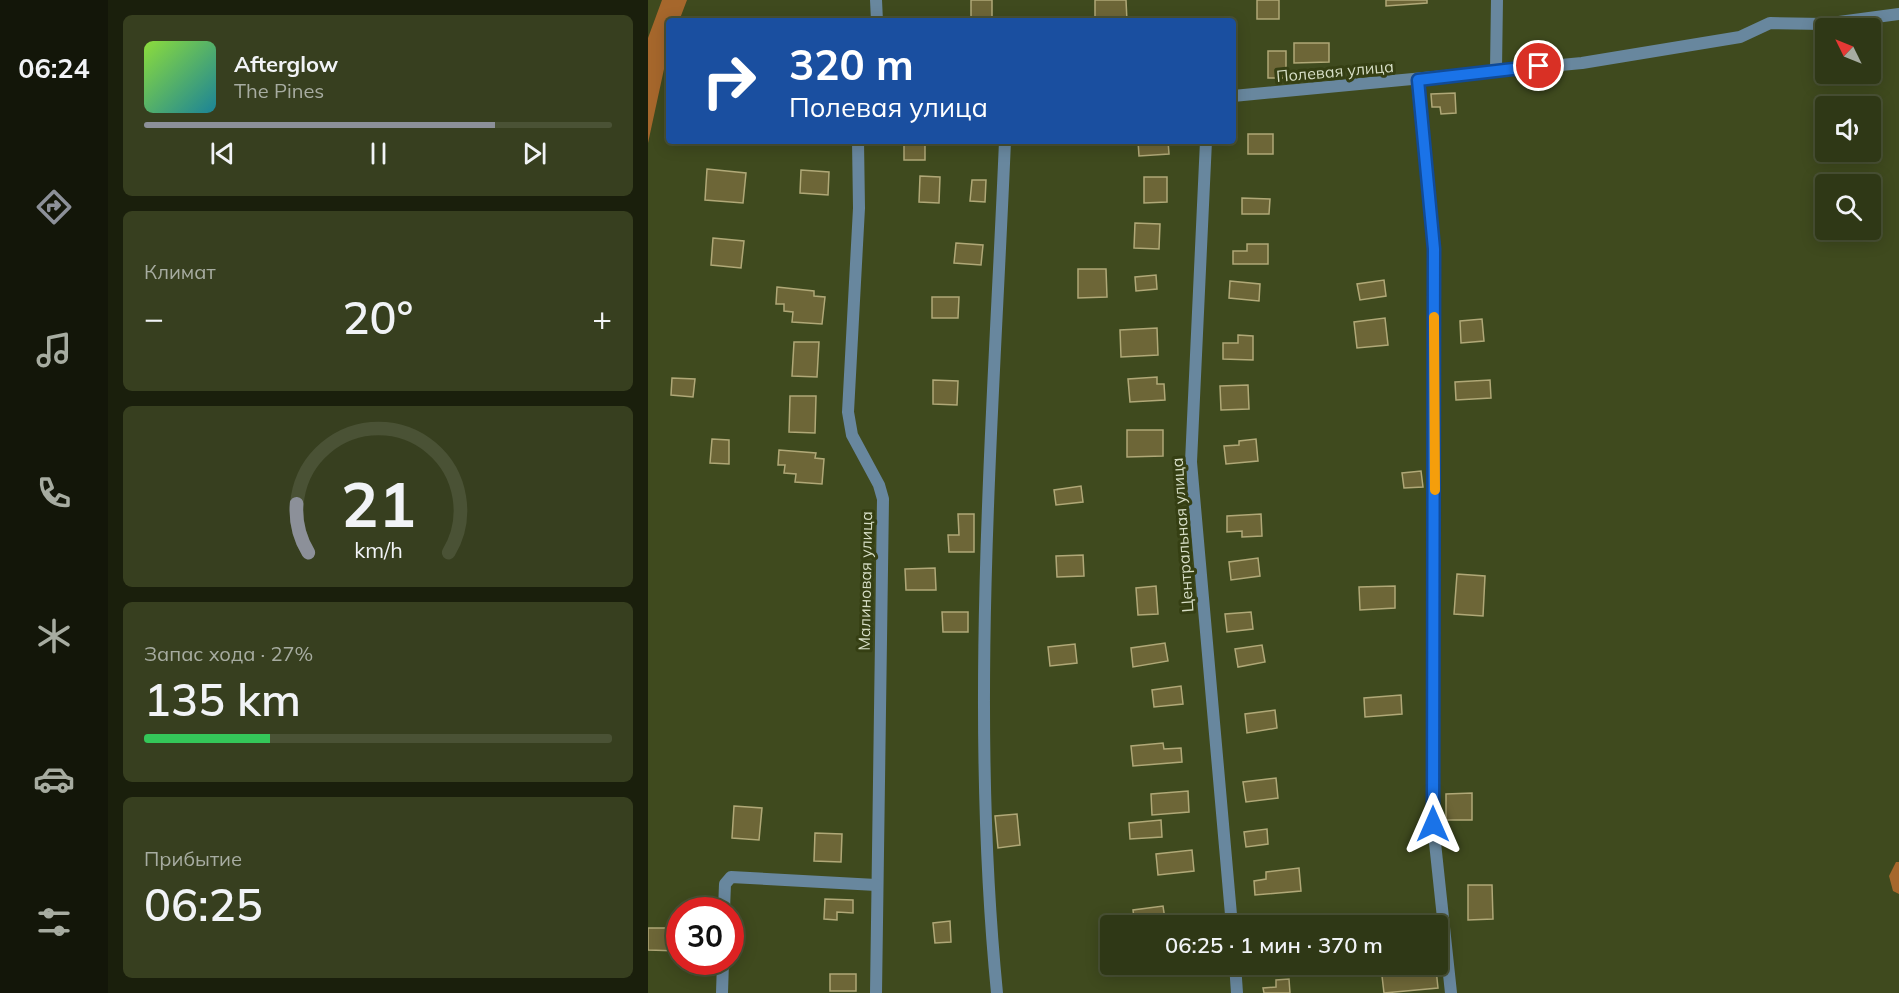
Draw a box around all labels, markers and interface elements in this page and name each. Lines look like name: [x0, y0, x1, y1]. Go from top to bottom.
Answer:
north arrow: [1815, 18, 1881, 84]
map controls: [1815, 18, 1881, 240]
text: 320 m: [789, 38, 914, 91]
pin: [1513, 40, 1564, 91]
icon: right: [690, 42, 768, 120]
icon: arrive: [1522, 49, 1555, 82]
text: Afterglow: [234, 50, 338, 78]
text: 06:24: [18, 51, 90, 85]
street label: Полевая улица: [1275, 56, 1395, 86]
text: The Pines: [234, 78, 324, 103]
text: Полевая улица: [789, 90, 988, 124]
button: sound: [1815, 96, 1881, 162]
icon: previous: [206, 137, 239, 170]
icon: pause: [362, 137, 395, 170]
icon: next: [518, 137, 551, 170]
button: search: [1815, 174, 1881, 240]
icon: directions: [33, 186, 75, 228]
text: Климат: [144, 259, 216, 284]
text: 20°: [343, 289, 413, 345]
text: −: [144, 297, 164, 338]
text: +: [592, 297, 612, 338]
icon: music: [33, 329, 75, 371]
street label: Центральная улица: [1167, 457, 1197, 613]
text: 21: [341, 465, 415, 544]
icon: phone: [33, 472, 75, 514]
street label: Малиновая улица: [854, 511, 876, 651]
text: km/h: [354, 537, 402, 564]
icon: climate: [33, 615, 75, 657]
text: Запас хода · 27%: [144, 641, 313, 666]
text: 135 km: [144, 671, 301, 727]
icon: car: [33, 758, 75, 800]
position arrow: [1401, 792, 1465, 856]
text: Прибытие: [144, 846, 242, 871]
text: 06:25: [144, 876, 263, 932]
speed limit sign: 30: [666, 897, 744, 975]
icon: filters: [33, 901, 75, 943]
text: 06:25 · 1 мин · 370 m: [1165, 931, 1383, 959]

